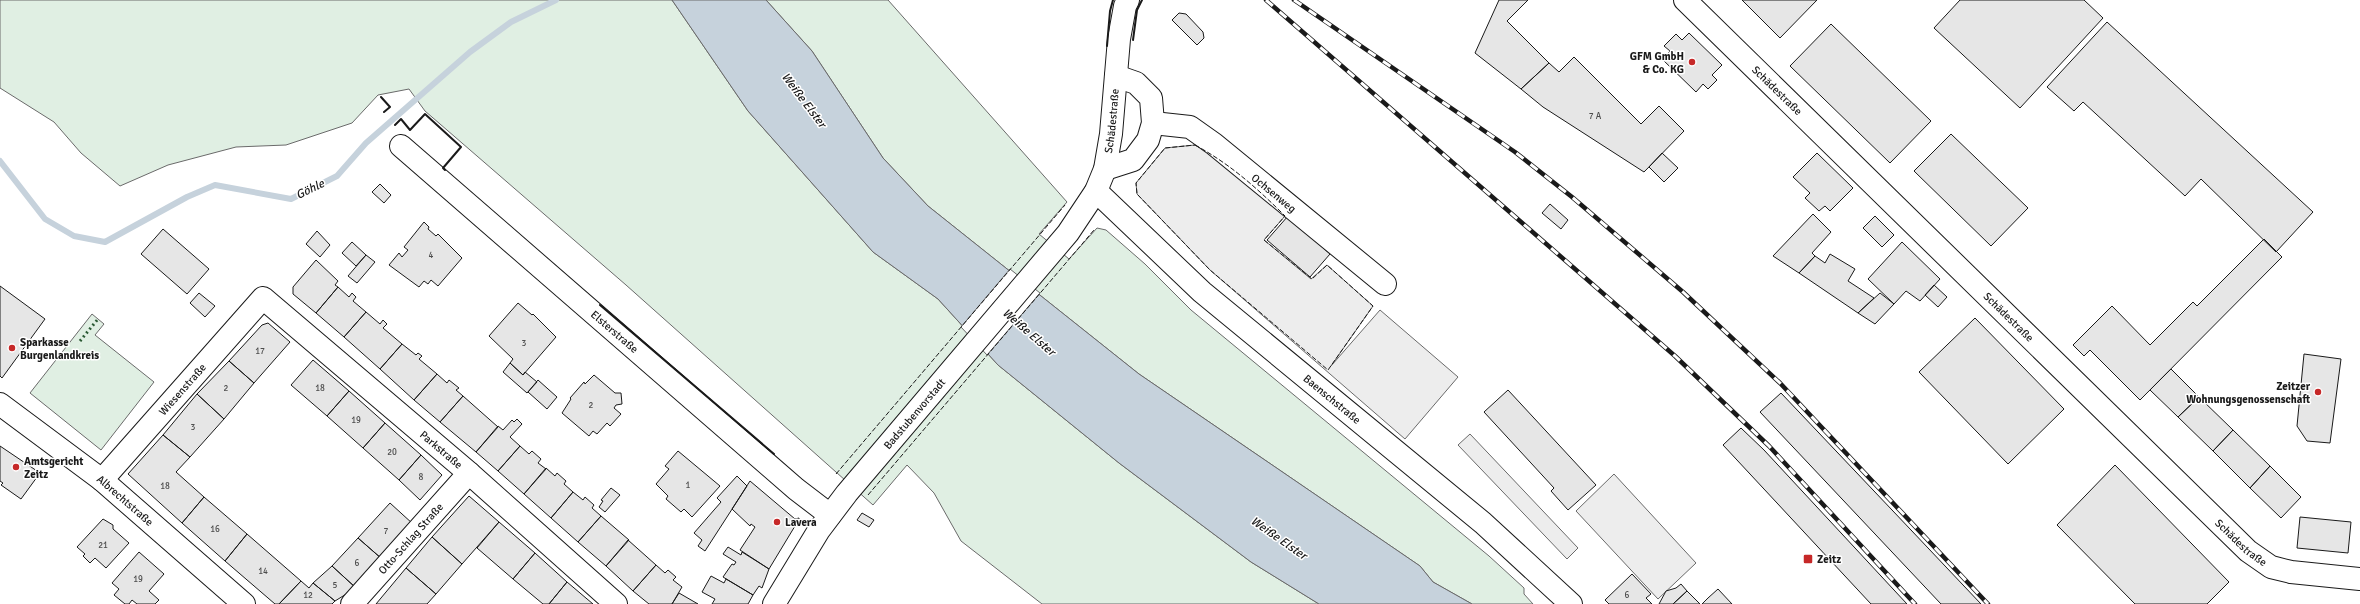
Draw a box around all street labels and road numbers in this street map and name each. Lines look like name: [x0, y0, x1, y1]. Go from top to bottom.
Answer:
street label: Schädestraße: [1749, 63, 1805, 118]
street label: Schädestraße: [1102, 88, 1122, 154]
street label: Ochsenweg: [1249, 171, 1299, 216]
street label: Schädestraße: [1981, 290, 2036, 345]
street label: Elsterstraße: [588, 308, 641, 356]
street label: Wiesenstraße: [156, 361, 209, 418]
street label: Baenschstraße: [1301, 372, 1363, 427]
street label: Badstubenvorstadt: [881, 376, 948, 452]
street label: Parkstraße: [417, 428, 465, 472]
street label: Albrechtstraße: [94, 472, 156, 529]
street label: Otto-Schlag Straße: [376, 501, 446, 577]
street label: Schädestraße: [2212, 516, 2269, 569]

